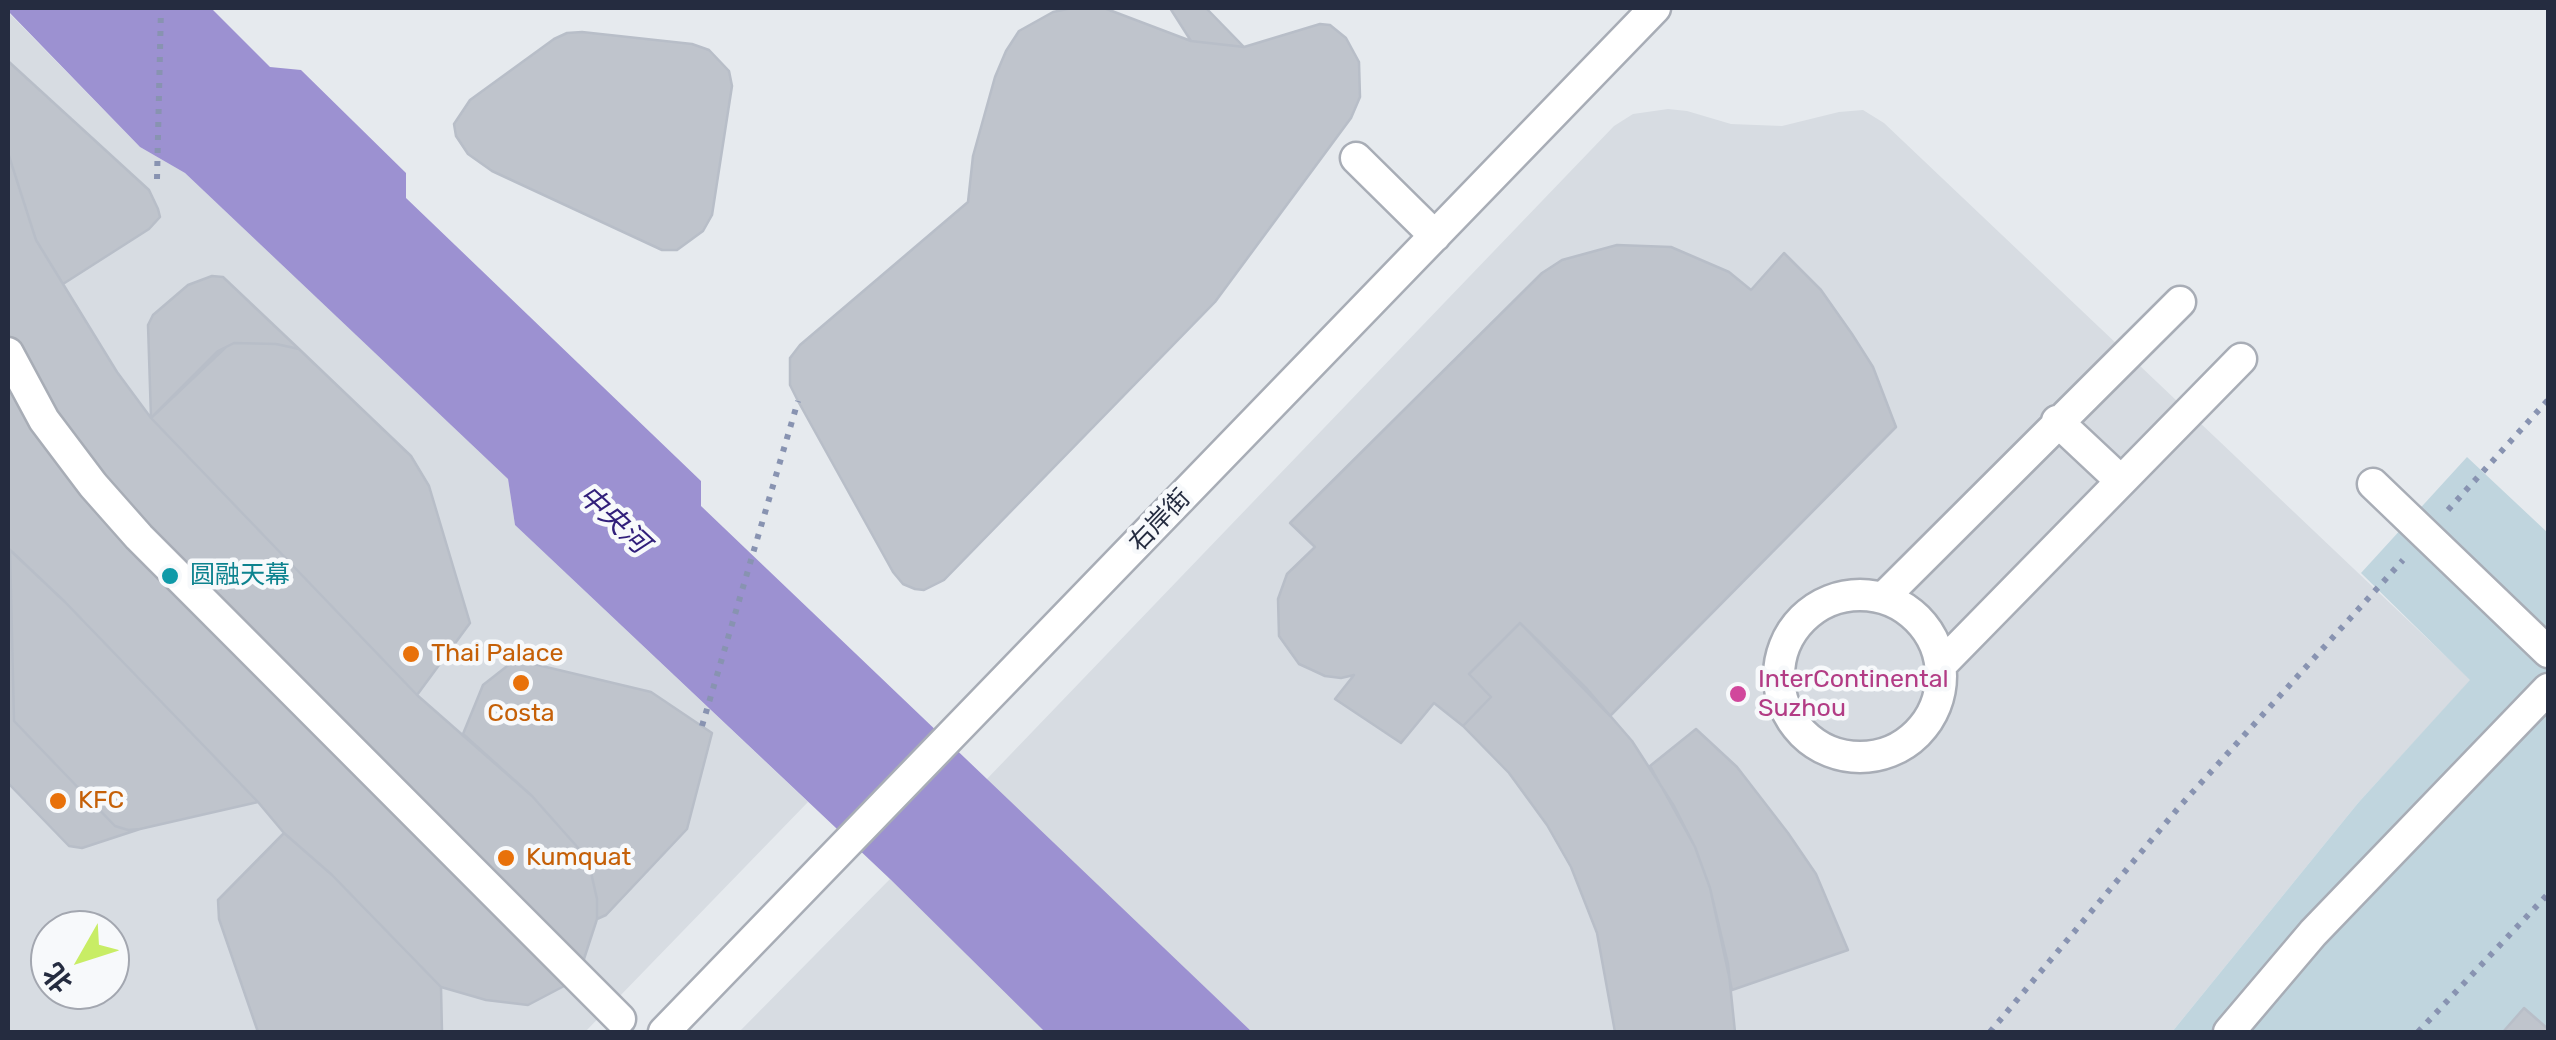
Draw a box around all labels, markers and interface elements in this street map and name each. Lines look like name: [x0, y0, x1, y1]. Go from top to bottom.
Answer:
water label: 中央河: [571, 479, 655, 561]
street label: 右岸街: [1123, 484, 1197, 558]
place label: 圆融天幕: [190, 561, 290, 591]
marker: 圆融天幕: [159, 565, 181, 587]
place label: Thai Palace: [431, 639, 563, 669]
marker: Thai Palace: [400, 643, 422, 665]
place label: InterContinental Suzhou: [1758, 665, 1949, 724]
marker: Costa: [510, 672, 532, 694]
marker: InterContinental Suzhou: [1727, 683, 1749, 705]
place label: Costa: [487, 699, 555, 729]
place label: KFC: [78, 786, 124, 816]
marker: KFC: [47, 790, 69, 812]
place label: Kumquat: [526, 843, 631, 873]
marker: Kumquat: [495, 847, 517, 869]
north arrow: [30, 910, 130, 1010]
text: 北: [36, 957, 79, 999]

